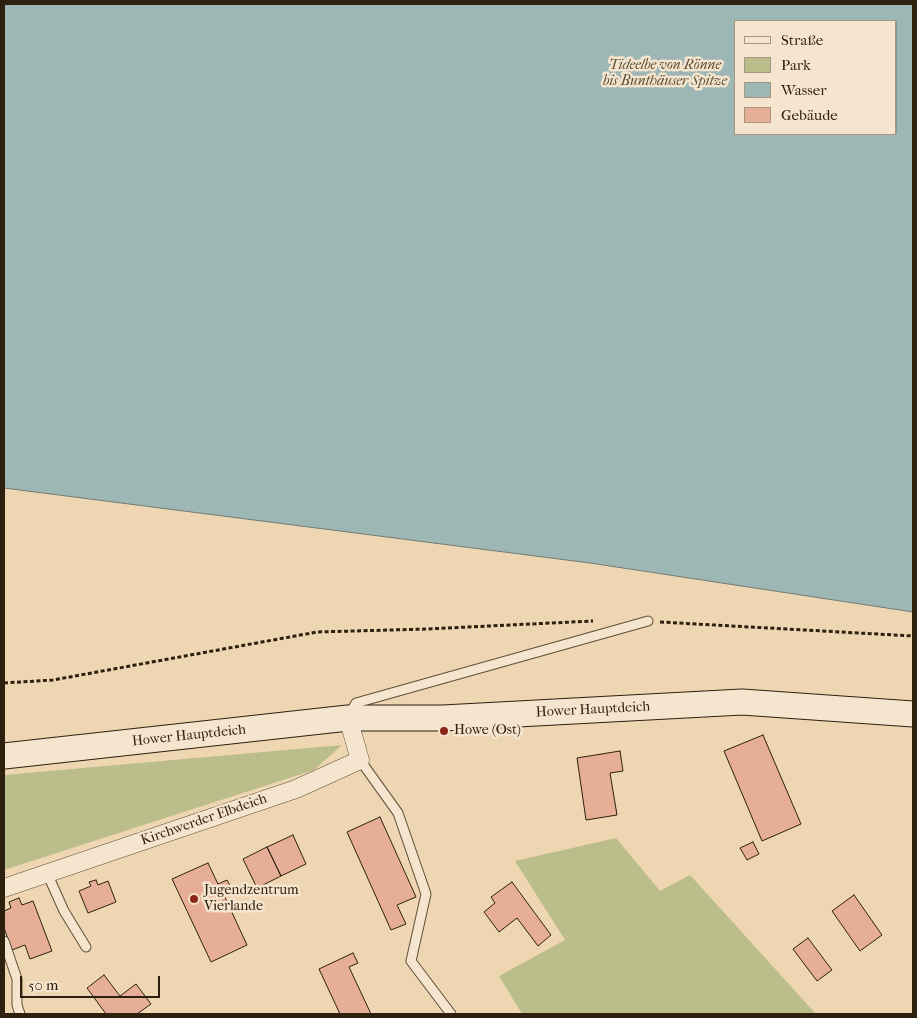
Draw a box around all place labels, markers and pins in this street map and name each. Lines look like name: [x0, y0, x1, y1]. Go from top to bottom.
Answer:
place label: Howe (Ost): [454, 723, 521, 739]
marker: Howe (Ost): [438, 725, 450, 737]
place label: Jugendzentrum Vierlande: [204, 883, 299, 916]
marker: Jugendzentrum Vierlande: [188, 893, 200, 905]

